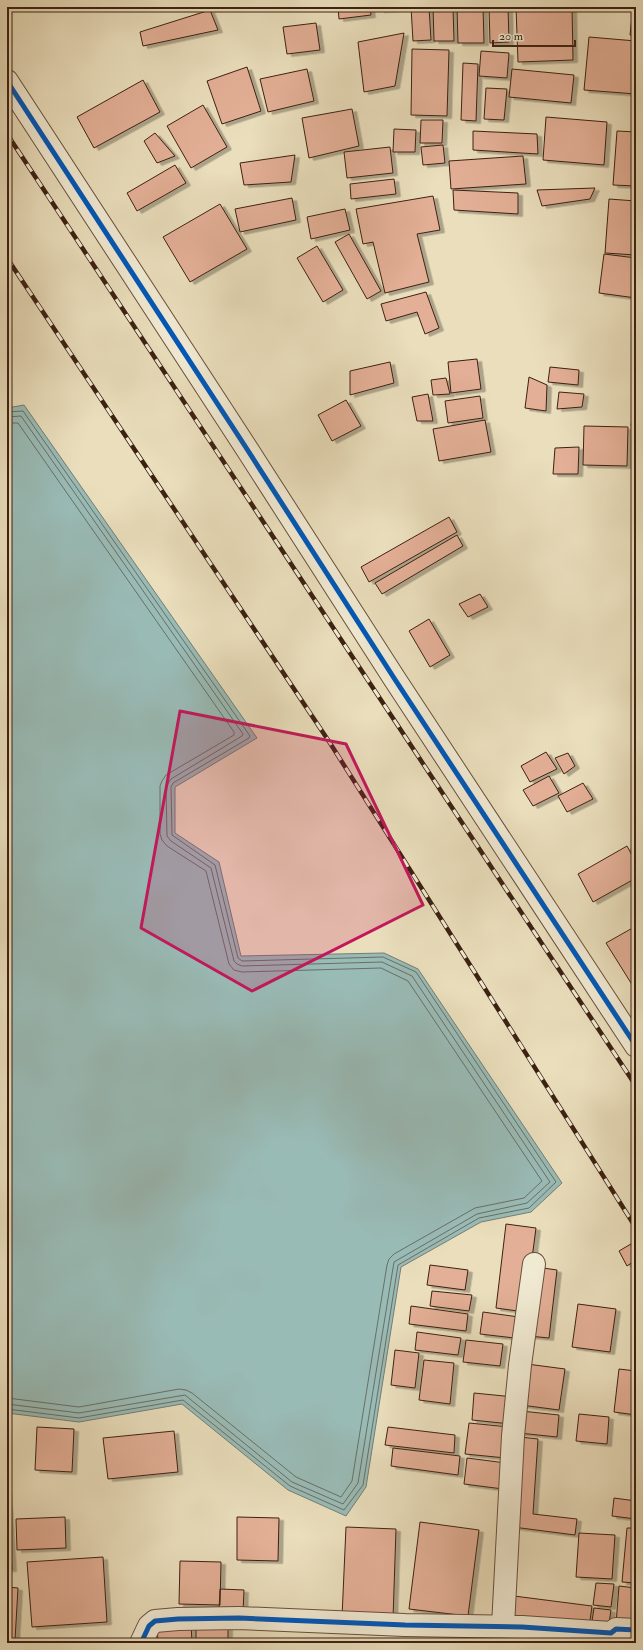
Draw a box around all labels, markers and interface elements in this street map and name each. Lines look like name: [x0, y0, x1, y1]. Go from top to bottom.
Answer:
scale bar: [493, 22, 575, 48]
text: 20 m: [499, 29, 524, 44]

